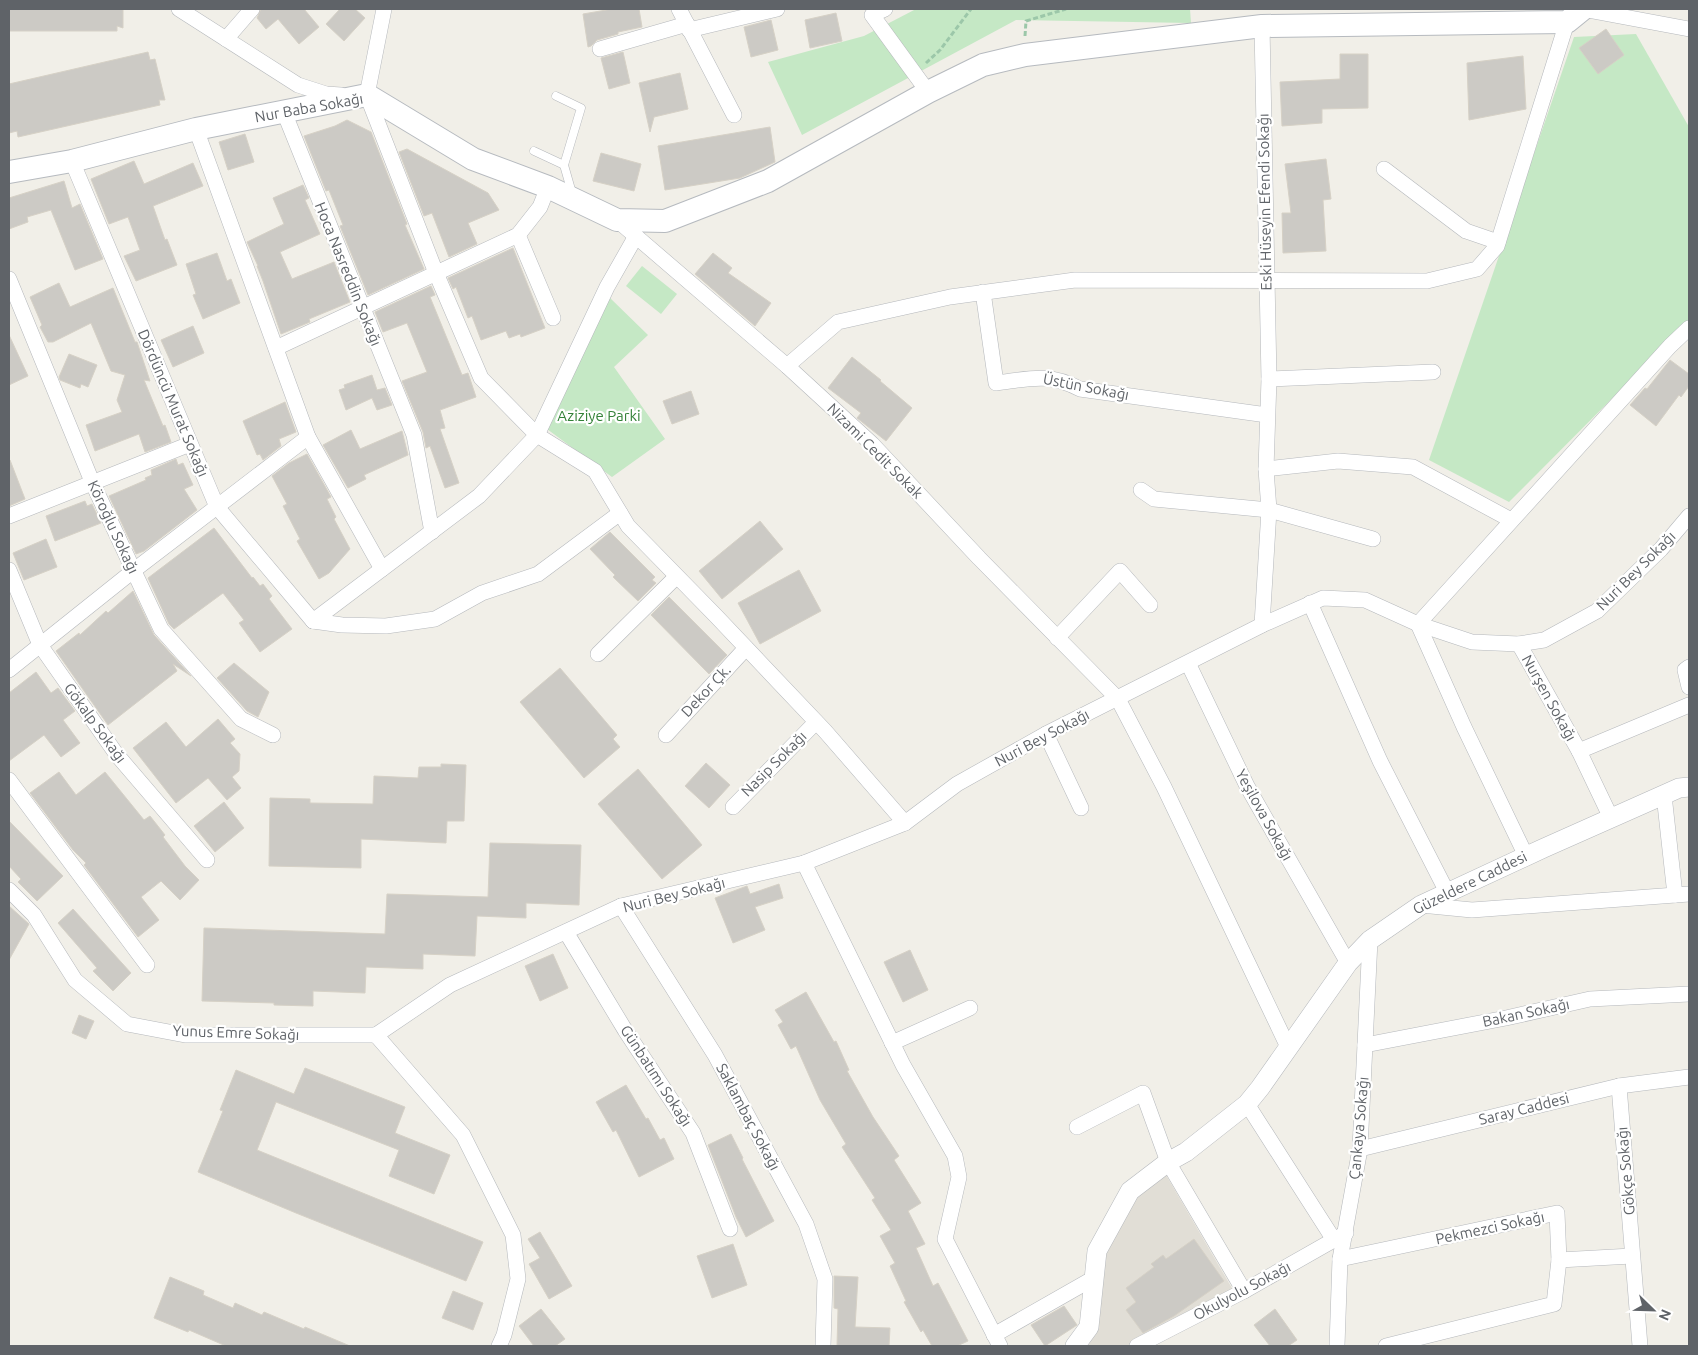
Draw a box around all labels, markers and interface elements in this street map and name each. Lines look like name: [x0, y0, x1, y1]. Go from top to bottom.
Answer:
street label: Nur Baba Sokağı: [253, 90, 364, 125]
street label: Eski Hüseyin Efendi Sokağı: [1254, 113, 1275, 291]
street label: Hoca Nasreddin Sokağı: [312, 199, 385, 348]
street label: Dördüncü Murat Sokağı: [135, 327, 212, 479]
street label: Üstün Sokağı: [1042, 370, 1131, 403]
street label: Nizami Cedit Sokak: [824, 400, 927, 502]
park label: Aziziye Parki: [557, 407, 641, 424]
street label: Köroğlu Sokağı: [84, 477, 142, 576]
street label: Nuri Bey Sokağı: [1593, 528, 1679, 614]
street label: Nurşen Sokağı: [1519, 652, 1580, 744]
street label: Dekor Çk.: [677, 661, 734, 720]
street label: Gökalp Sokağı: [61, 680, 130, 766]
street label: Nuri Bey Sokağı: [992, 705, 1092, 770]
street label: Nasip Sokağı: [738, 728, 810, 800]
street label: Yeşilova Sokağı: [1232, 766, 1297, 863]
street label: Güzeldere Caddesi: [1410, 848, 1530, 918]
street label: Nuri Bey Sokağı: [621, 874, 727, 915]
street label: Bakan Sokağı: [1481, 995, 1571, 1030]
street label: Yunus Emre Sokağı: [172, 1022, 300, 1043]
street label: Günbatımı Sokağı: [617, 1022, 695, 1130]
street label: Saklambaç Sokağı: [713, 1060, 784, 1173]
street label: Çankaya Sokağı: [1346, 1076, 1371, 1180]
street label: Saray Caddesi: [1477, 1089, 1571, 1128]
street label: Gökçe Sokağı: [1613, 1126, 1638, 1216]
street label: Pekmezci Sokağı: [1434, 1208, 1546, 1247]
street label: Okulyolu Sokağı: [1190, 1258, 1293, 1323]
north arrow: [1628, 1285, 1678, 1335]
text: N: [1656, 1307, 1674, 1323]

